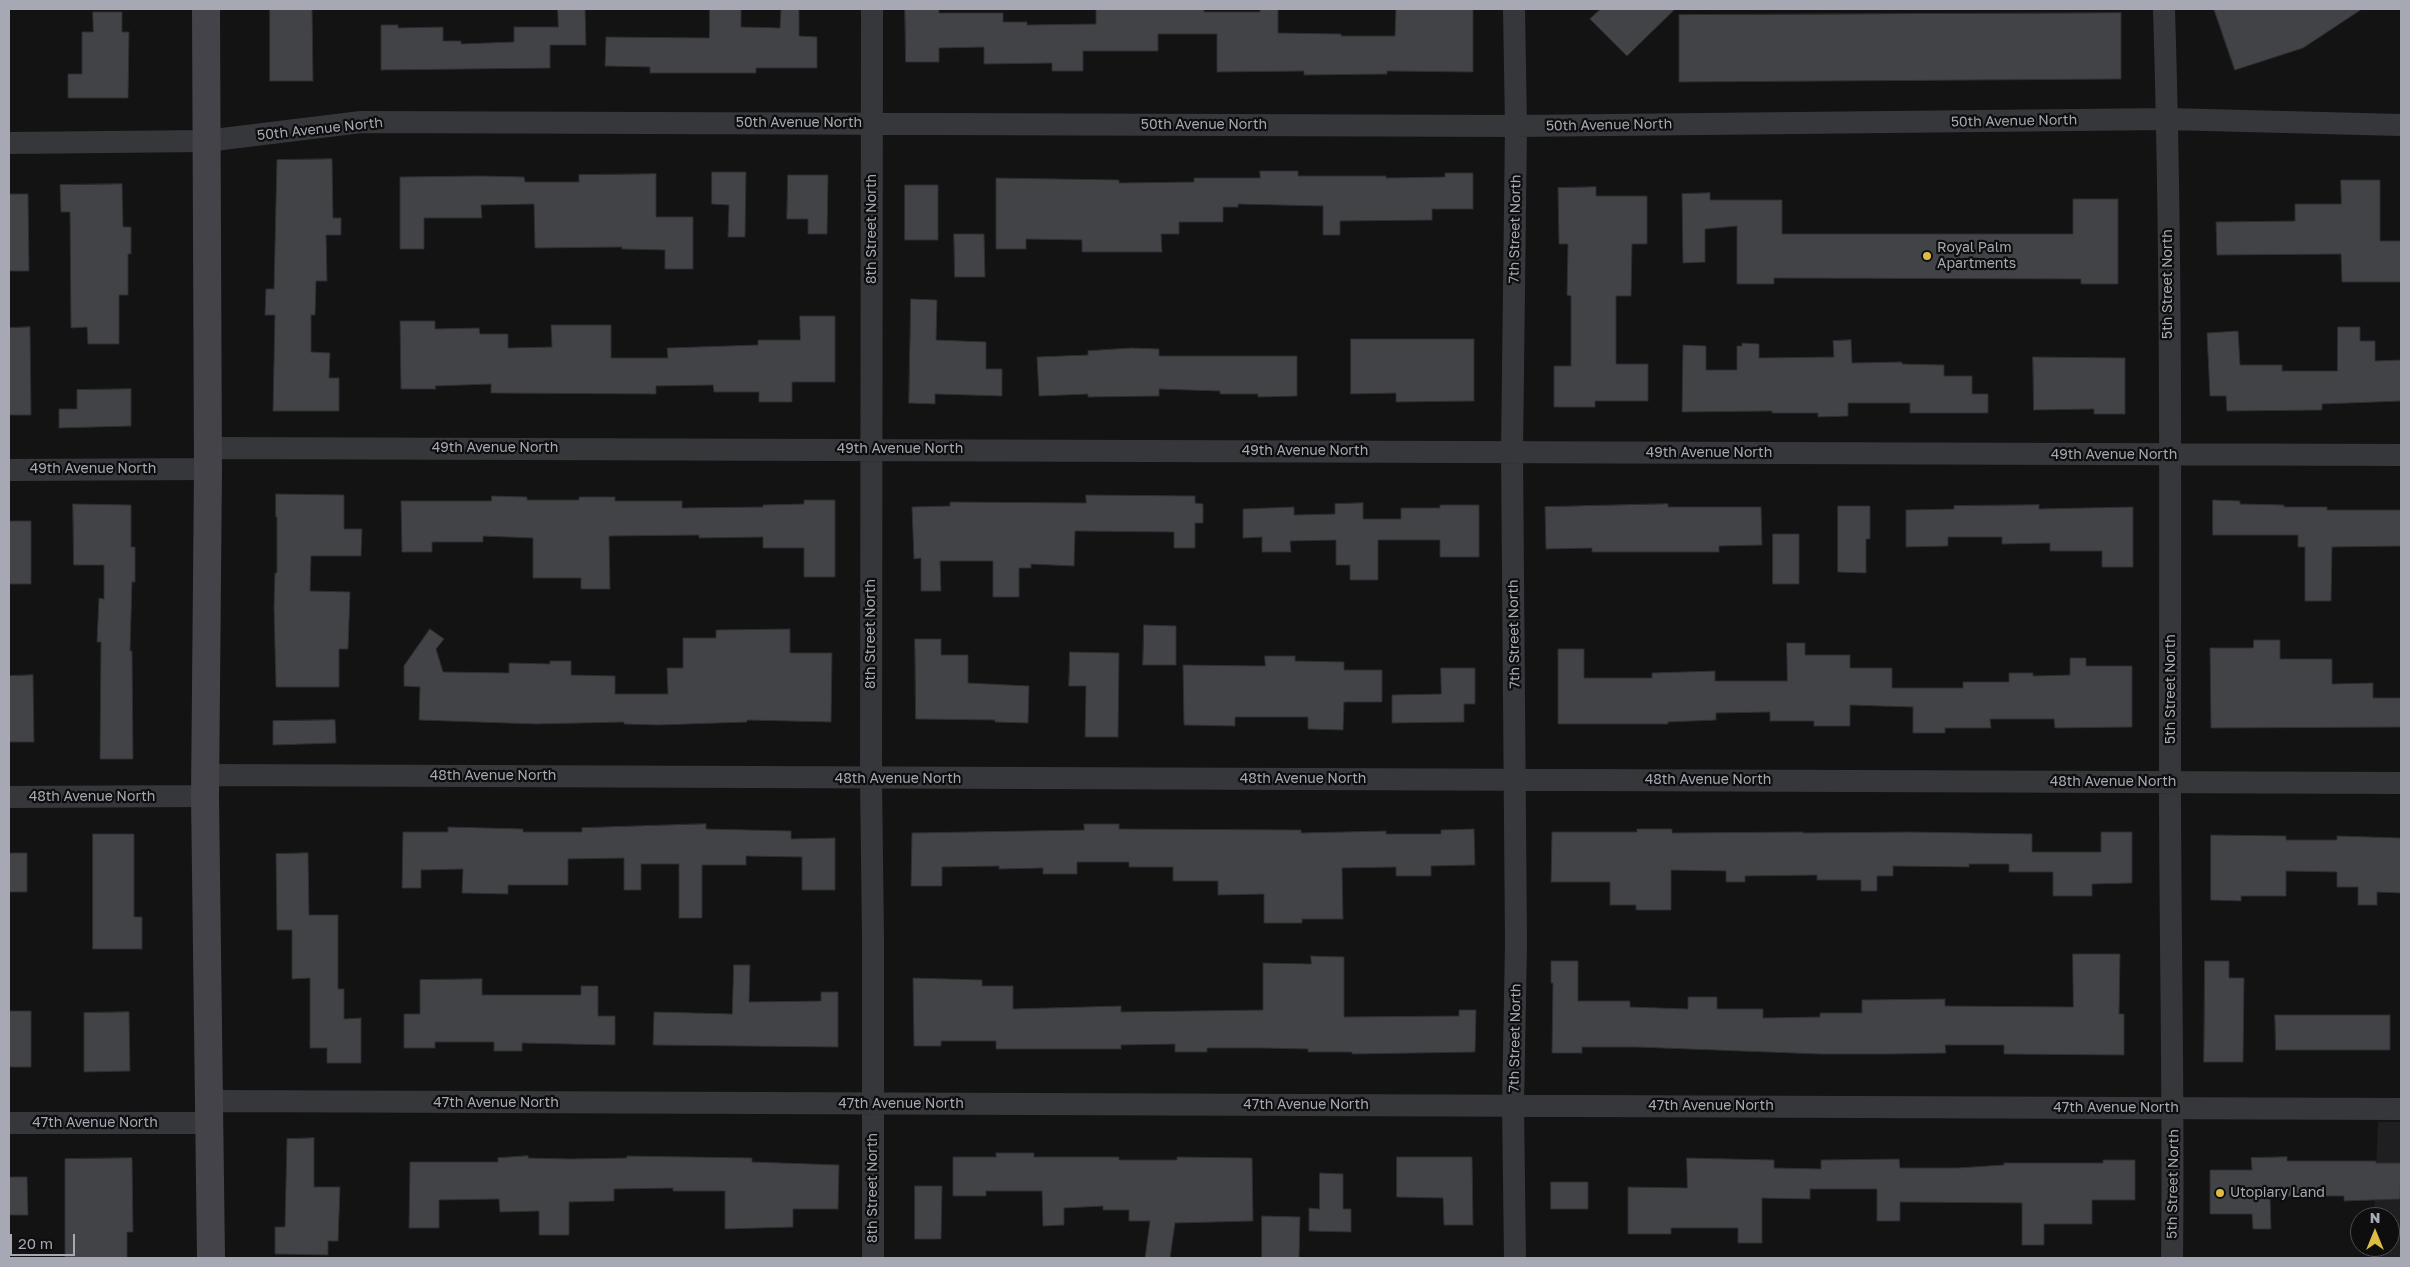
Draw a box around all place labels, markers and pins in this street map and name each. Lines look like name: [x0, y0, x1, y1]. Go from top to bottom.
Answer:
place label: Royal Palm Apartments: [1937, 240, 2016, 272]
marker: Royal Palm Apartments: [1921, 250, 1933, 262]
place label: Utopiary Land: [2230, 1185, 2325, 1201]
marker: Utopiary Land: [2214, 1187, 2226, 1199]

